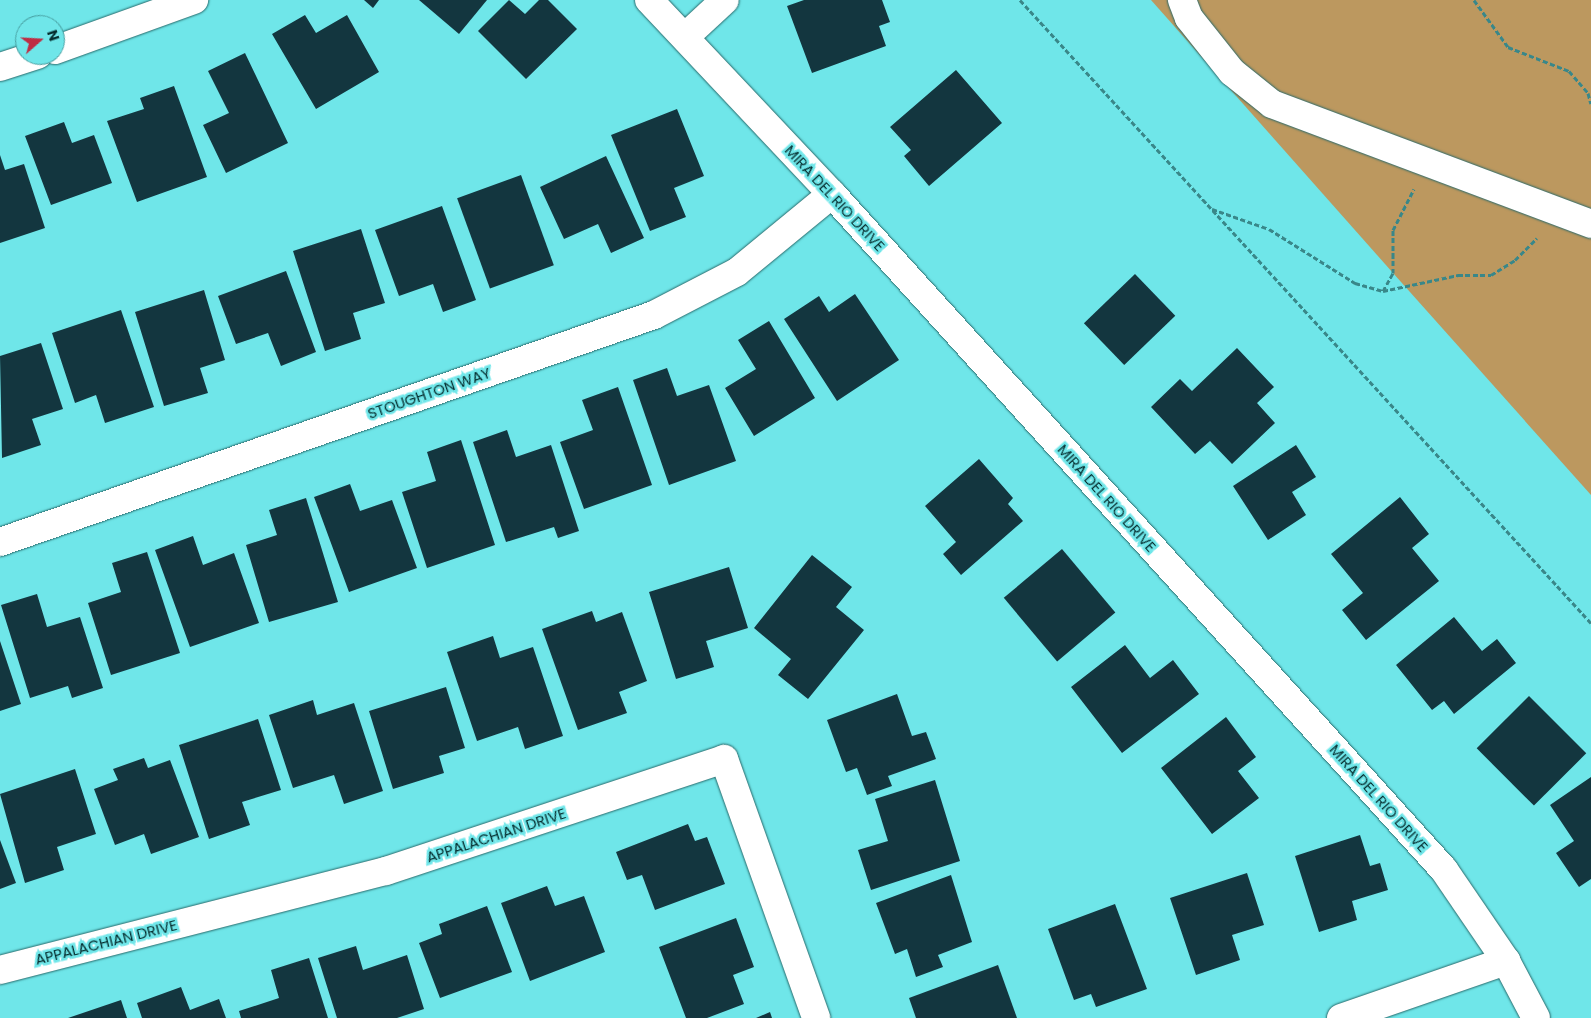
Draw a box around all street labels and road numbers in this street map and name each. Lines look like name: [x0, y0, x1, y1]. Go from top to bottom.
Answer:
street label: MIRA DEL RIO DRIVE: [781, 141, 889, 255]
street label: STOUGHTON WAY: [365, 364, 493, 422]
street label: MIRA DEL RIO DRIVE: [1054, 441, 1160, 555]
street label: MIRA DEL RIO DRIVE: [1326, 741, 1432, 855]
street label: APPALACHIAN DRIVE: [424, 804, 568, 866]
street label: APPALACHIAN DRIVE: [33, 916, 179, 968]

